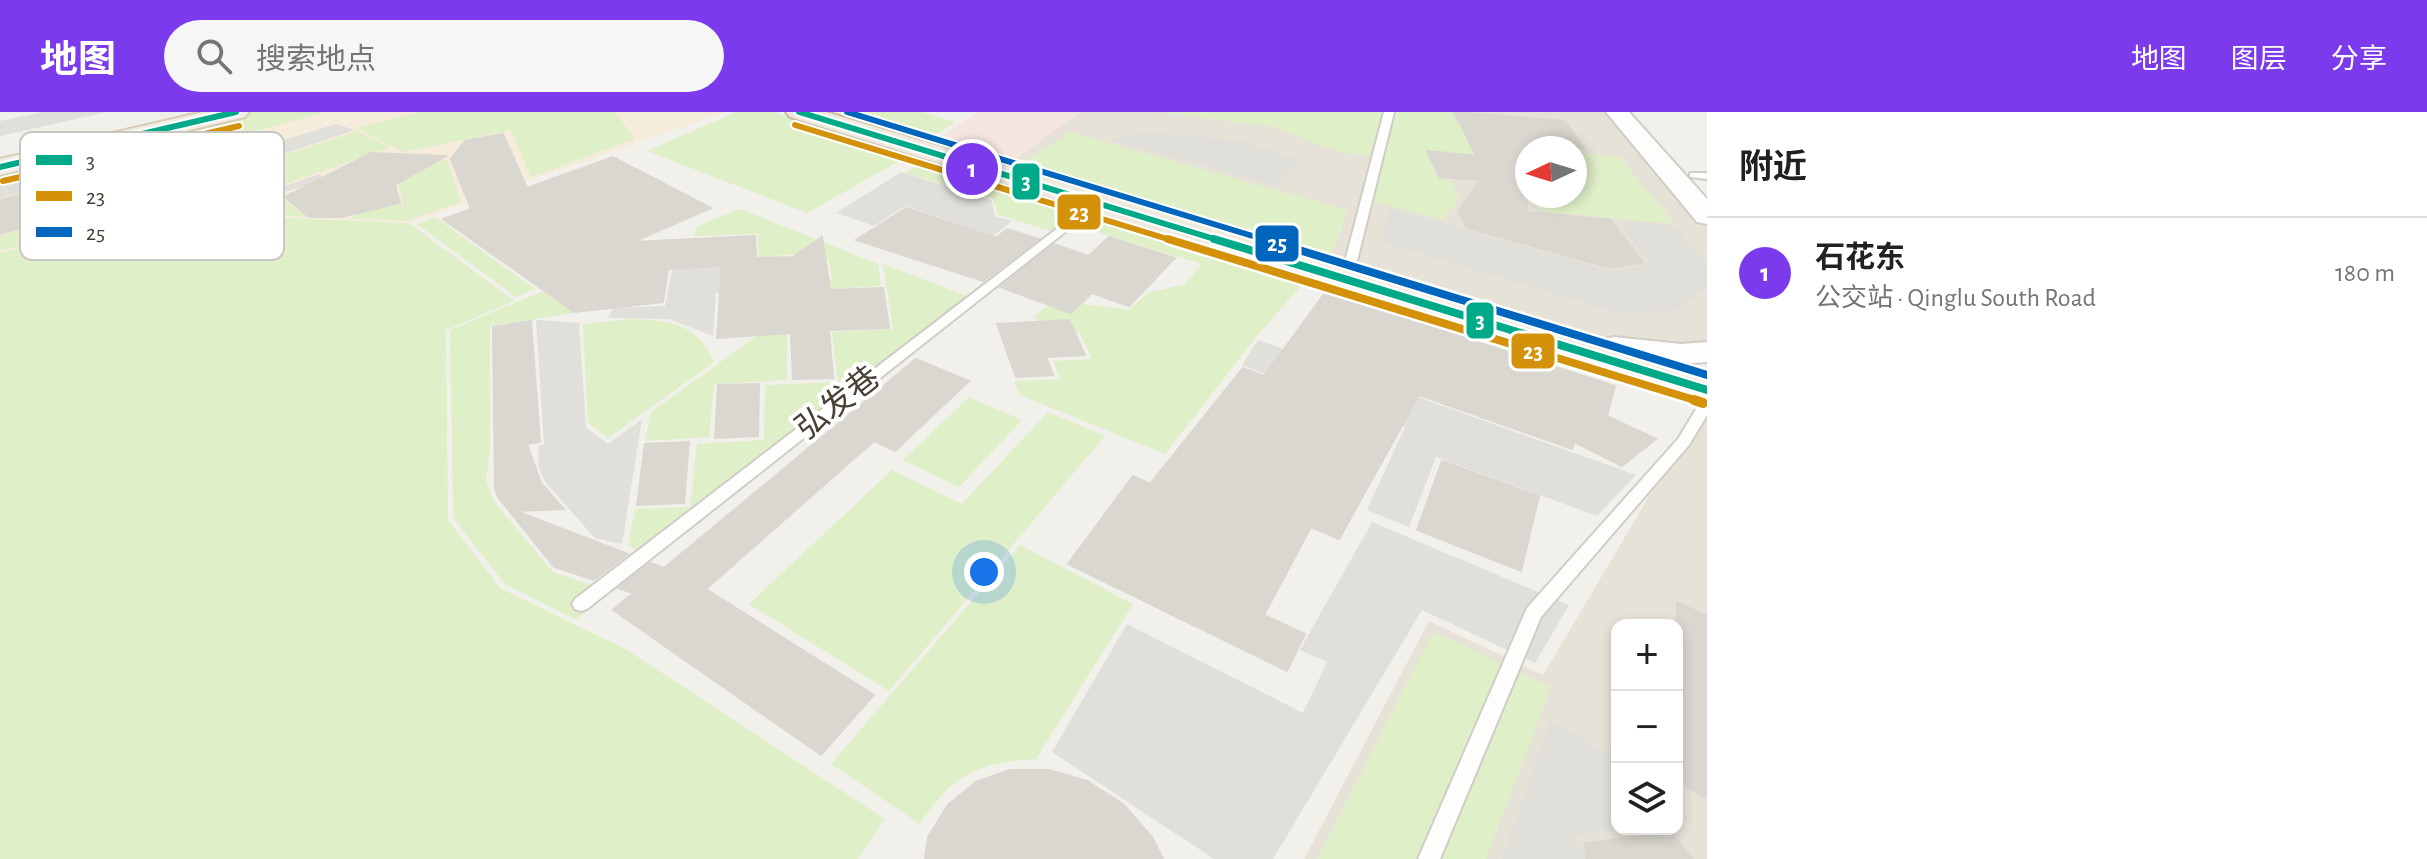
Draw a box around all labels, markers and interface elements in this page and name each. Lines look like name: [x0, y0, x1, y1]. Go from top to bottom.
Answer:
search box: [164, 20, 724, 92]
icon: search: [192, 34, 236, 78]
text: 地图: [40, 42, 116, 80]
text: 搜索地点: [256, 45, 376, 75]
text: 地图: [2131, 46, 2187, 74]
text: 图层: [2231, 46, 2287, 74]
text: 分享: [2331, 46, 2387, 74]
legend: [20, 132, 284, 260]
north arrow: [1515, 136, 1587, 208]
pin: 1: [946, 139, 998, 199]
text: 3: [86, 150, 95, 172]
text: 附近: [1739, 151, 1807, 185]
line badge: 3: [1011, 162, 1041, 201]
text: 3: [1021, 171, 1031, 193]
text: 23: [86, 186, 105, 208]
line badge: 23: [1056, 193, 1102, 231]
text: 23: [1069, 202, 1089, 224]
text: 25: [86, 222, 105, 244]
line badge: 25: [1254, 224, 1300, 263]
text: 25: [1267, 233, 1287, 255]
text: 石花东: [1815, 243, 1905, 273]
text: 1: [1760, 260, 1770, 286]
text: 180 m: [2335, 260, 2395, 286]
text: 公交站 · Qinglu South Road: [1815, 285, 2096, 311]
line badge: 3: [1465, 301, 1495, 340]
text: 3: [1475, 310, 1485, 332]
line badge: 23: [1510, 332, 1556, 370]
text: 23: [1523, 341, 1543, 363]
street label: 弘发巷: [790, 360, 886, 445]
your location: [964, 552, 1004, 592]
map controls: [1611, 619, 1683, 835]
button: +: [1611, 619, 1683, 691]
button: −: [1611, 691, 1683, 763]
button: layers: [1611, 763, 1683, 835]

